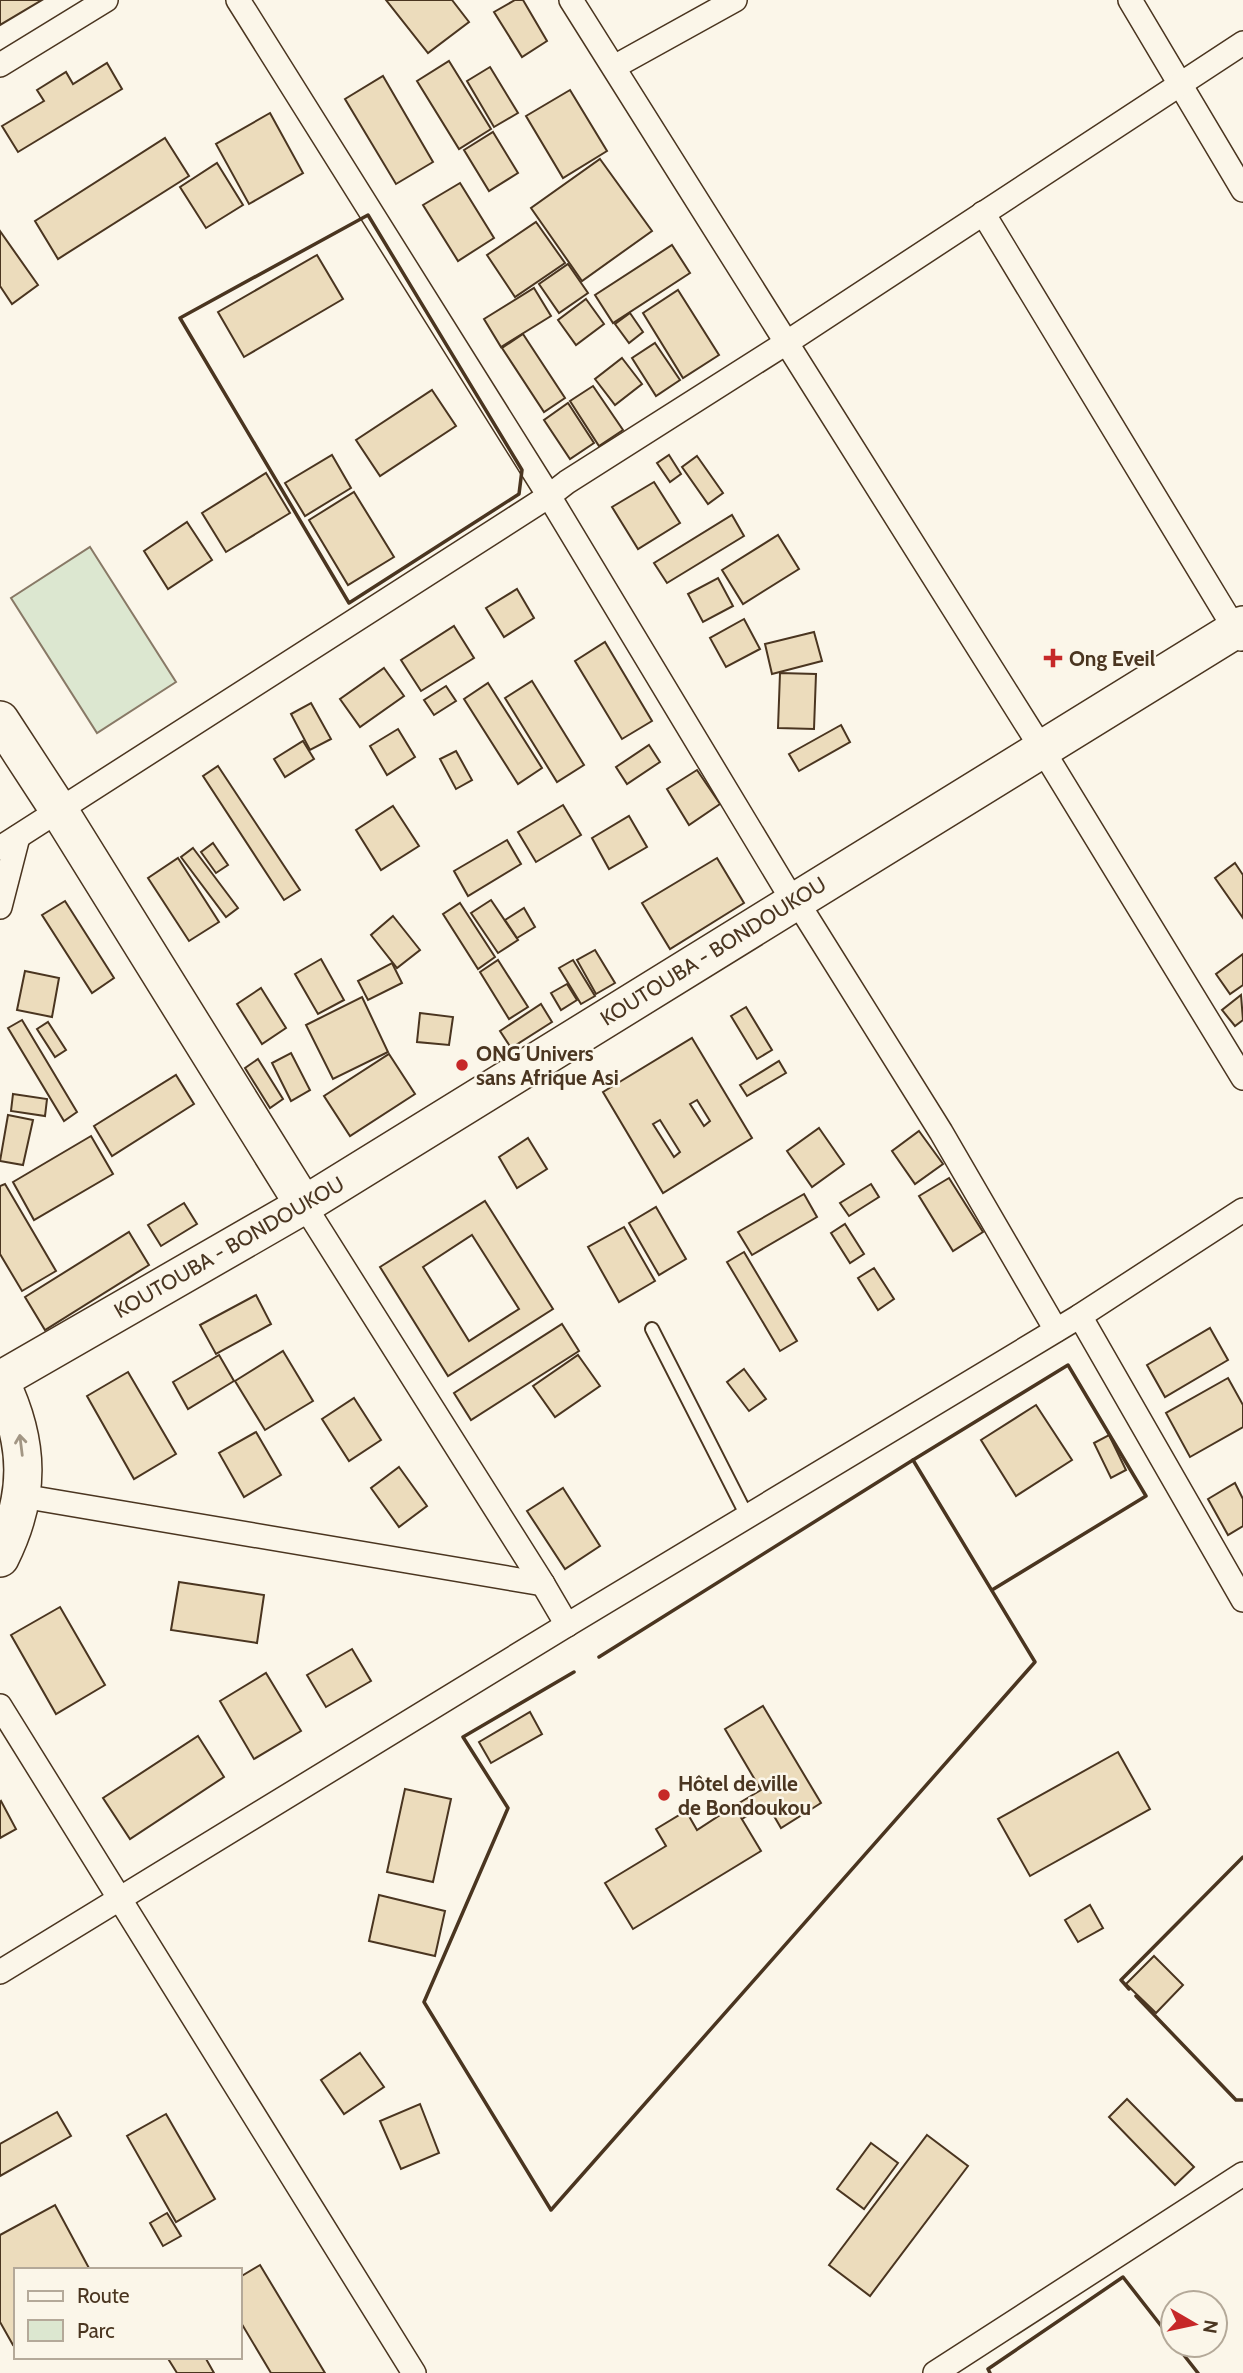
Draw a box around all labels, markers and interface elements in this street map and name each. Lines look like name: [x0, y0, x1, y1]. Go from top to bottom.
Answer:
place label: Ong Eveil: [1069, 646, 1156, 671]
marker: Ong Eveil: [1043, 648, 1063, 668]
street label: KOUTOUBA - BONDOUKOU: [596, 871, 830, 1031]
place label: ONG Univers sans Afrique Asi: [476, 1041, 619, 1090]
marker: ONG Univers sans Afrique Asi: [454, 1057, 470, 1073]
street label: KOUTOUBA - BONDOUKOU: [110, 1171, 348, 1323]
one-way arrow: [15, 1434, 28, 1457]
place label: Hôtel de ville de Bondoukou: [678, 1771, 811, 1820]
marker: Hôtel de ville de Bondoukou: [656, 1787, 672, 1803]
legend: [14, 2268, 242, 2359]
text: Route: [77, 2283, 130, 2308]
north arrow: [1159, 2289, 1229, 2359]
text: Parc: [77, 2318, 115, 2343]
text: N: [1198, 2318, 1223, 2335]

